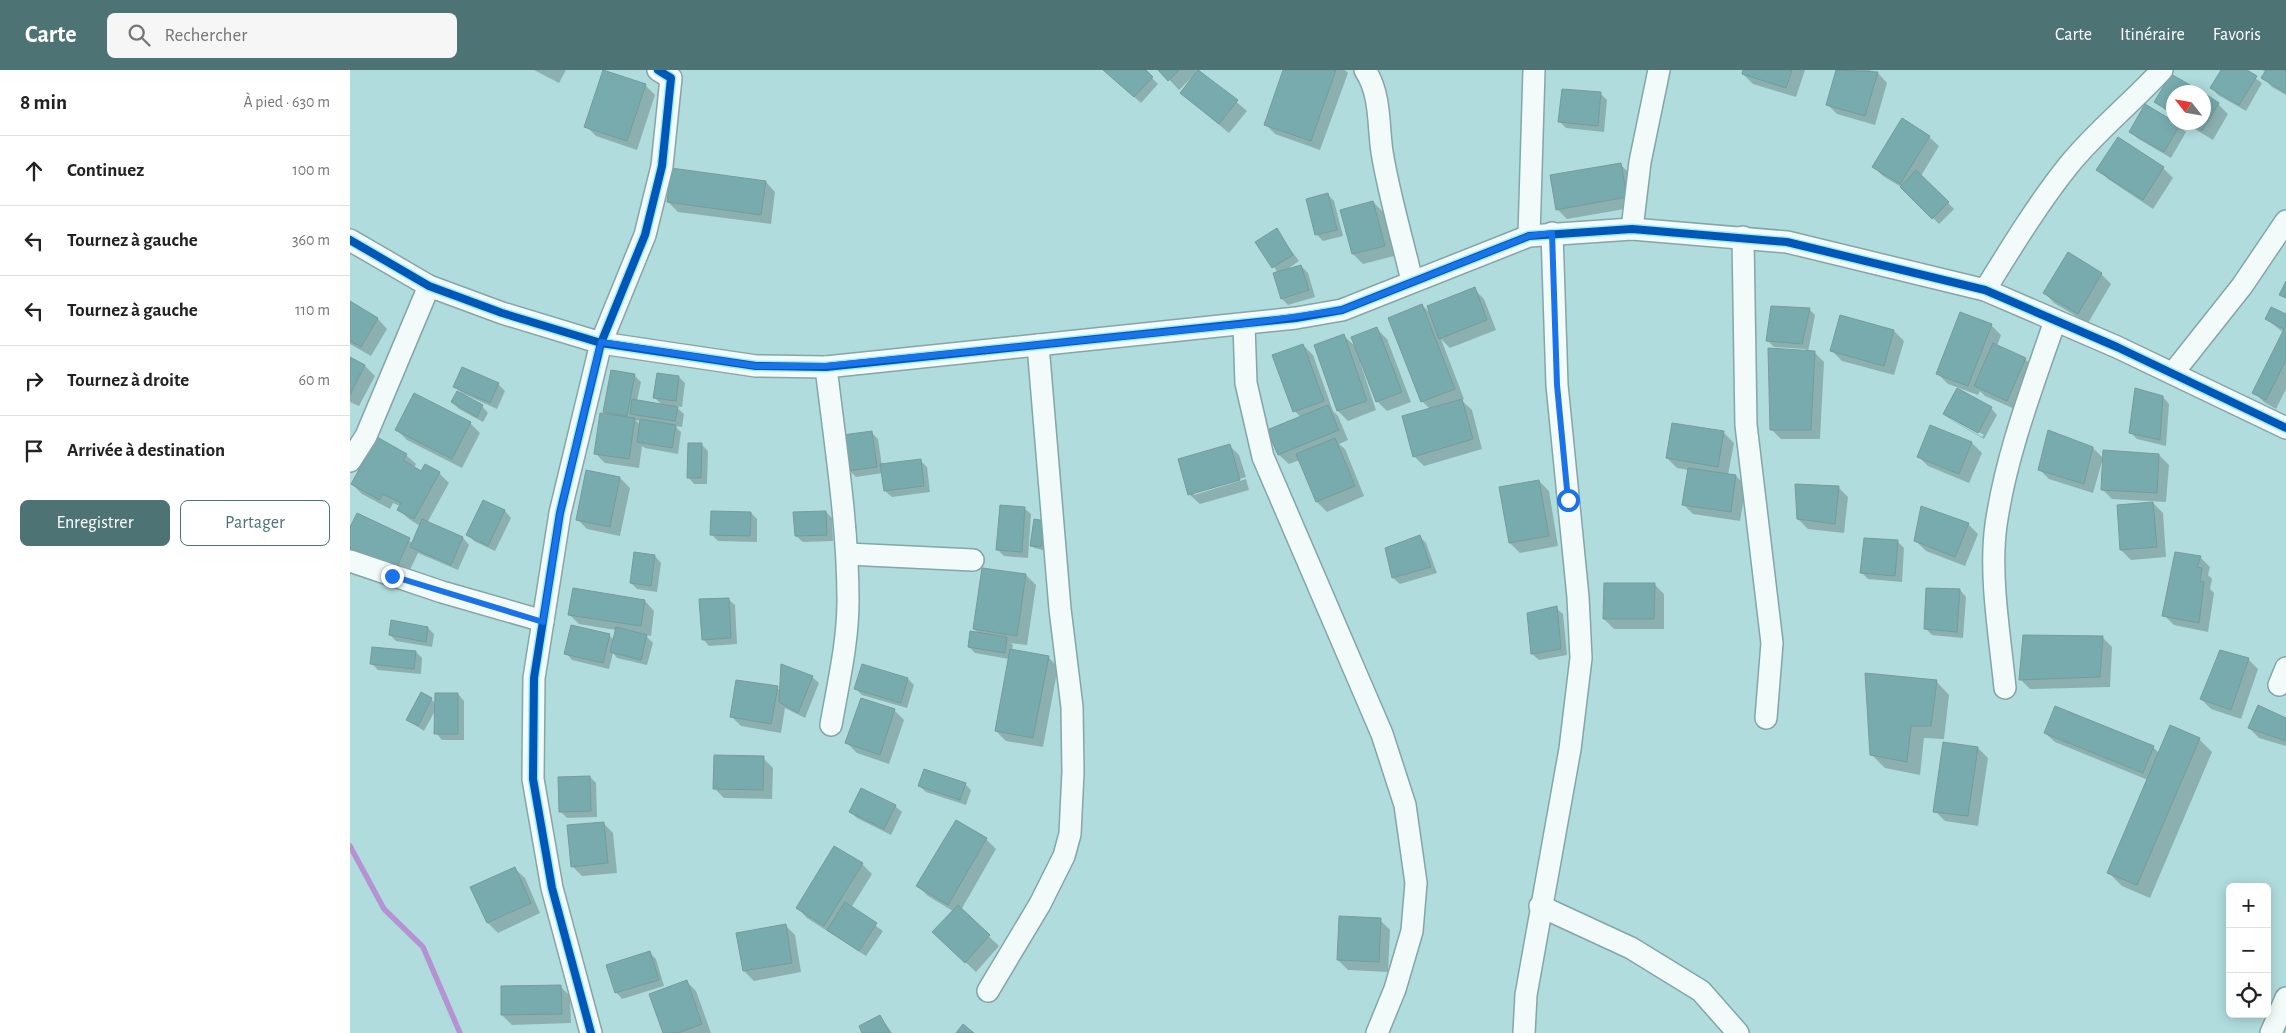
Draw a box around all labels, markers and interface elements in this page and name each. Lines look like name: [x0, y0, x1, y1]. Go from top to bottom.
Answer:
search box: [107, 13, 457, 58]
icon: search: [125, 21, 153, 49]
text: Carte: [25, 23, 77, 47]
text: Rechercher: [165, 26, 247, 45]
text: Carte: [2055, 26, 2092, 44]
text: Itinéraire: [2120, 26, 2185, 44]
text: Favoris: [2213, 26, 2261, 44]
north arrow: [2166, 85, 2211, 130]
text: 8 min: [20, 92, 67, 113]
text: À pied · 630 m: [243, 94, 330, 110]
icon: ahead: [20, 157, 48, 185]
text: Continuez: [67, 161, 144, 180]
text: 100 m: [292, 162, 330, 178]
icon: left: [20, 227, 48, 255]
text: Tournez à gauche: [67, 231, 198, 250]
text: 360 m: [292, 232, 330, 248]
icon: left: [20, 297, 48, 325]
text: Tournez à gauche: [67, 301, 198, 320]
text: 110 m: [295, 302, 330, 318]
icon: right: [20, 367, 48, 395]
text: Tournez à droite: [67, 371, 189, 390]
text: 60 m: [299, 372, 330, 388]
icon: arrive: [20, 437, 48, 465]
text: Arrivée à destination: [67, 441, 225, 460]
route start: [1557, 489, 1580, 512]
button: Enregistrer: [20, 500, 170, 546]
button: Partager: [180, 500, 330, 546]
route end: [381, 565, 404, 588]
map controls: [2226, 883, 2271, 1018]
button: +: [2226, 883, 2271, 928]
button: −: [2226, 928, 2271, 973]
button: locate: [2226, 973, 2271, 1018]

